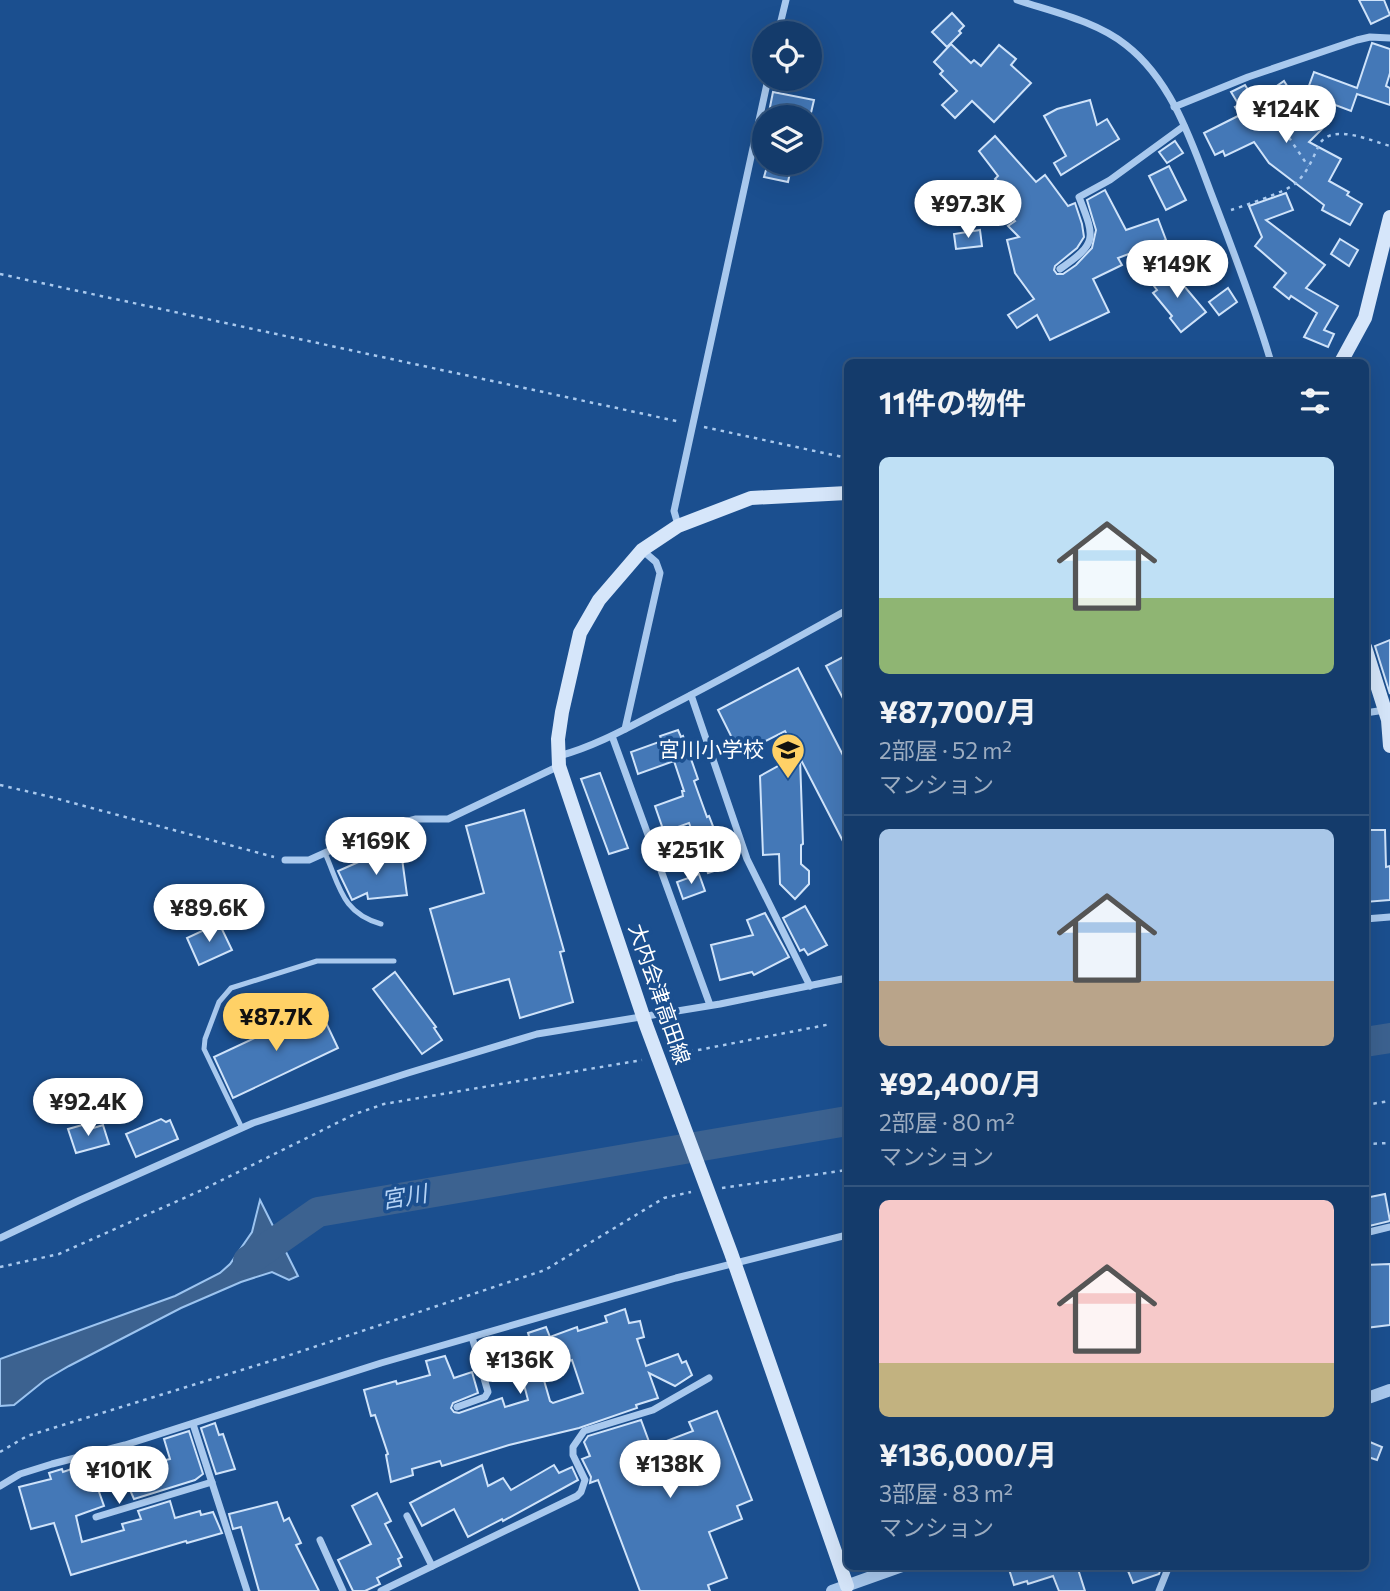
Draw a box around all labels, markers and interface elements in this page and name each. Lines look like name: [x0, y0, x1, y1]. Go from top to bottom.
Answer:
map controls: [752, 21, 822, 175]
button: locate: [752, 21, 822, 91]
pin: ¥124K: [1237, 86, 1335, 145]
text: ¥124K: [1252, 94, 1320, 122]
button: layers: [752, 105, 822, 175]
pin: ¥97.3K: [911, 180, 1025, 240]
text: ¥97.3K: [930, 189, 1006, 217]
pin: ¥149K: [1128, 240, 1226, 300]
text: ¥149K: [1142, 249, 1212, 277]
icon: filters: [1296, 382, 1334, 420]
text: 11件の物件: [879, 383, 1026, 420]
icon: home: [1044, 503, 1170, 629]
text: ¥87,700/月: [879, 692, 1037, 729]
school or university icon: 宮川小学校: [769, 731, 807, 780]
place label: 宮川小学校: [659, 736, 764, 761]
text: 2部屋 · 52 m²: [879, 736, 1012, 764]
text: マンション: [879, 770, 994, 798]
pin: ¥169K: [327, 818, 425, 877]
text: ¥169K: [341, 826, 411, 854]
pin: ¥251K: [642, 826, 740, 886]
text: ¥251K: [657, 835, 725, 863]
icon: home: [1044, 875, 1170, 1001]
pin: ¥89.6K: [152, 884, 266, 944]
text: ¥89.6K: [170, 893, 248, 921]
street label: 大内会津高田線: [625, 920, 696, 1067]
pin: ¥87.7K: [219, 993, 333, 1053]
text: ¥87.7K: [239, 1002, 313, 1030]
text: ¥92,400/月: [879, 1064, 1042, 1101]
pin: ¥92.4K: [31, 1078, 145, 1138]
text: ¥92.4K: [49, 1087, 127, 1115]
text: 2部屋 · 80 m²: [879, 1108, 1015, 1136]
text: マンション: [879, 1142, 994, 1170]
water label: 宮川: [379, 1178, 432, 1214]
icon: home: [1044, 1246, 1170, 1372]
pin: ¥136K: [471, 1336, 569, 1396]
text: ¥136K: [486, 1345, 554, 1373]
text: ¥136,000/月: [879, 1435, 1057, 1472]
pin: ¥138K: [621, 1440, 719, 1500]
pin: ¥101K: [70, 1446, 168, 1506]
text: ¥138K: [636, 1449, 704, 1477]
text: ¥101K: [86, 1455, 152, 1483]
text: 3部屋 · 83 m²: [879, 1479, 1013, 1507]
text: マンション: [879, 1513, 994, 1541]

